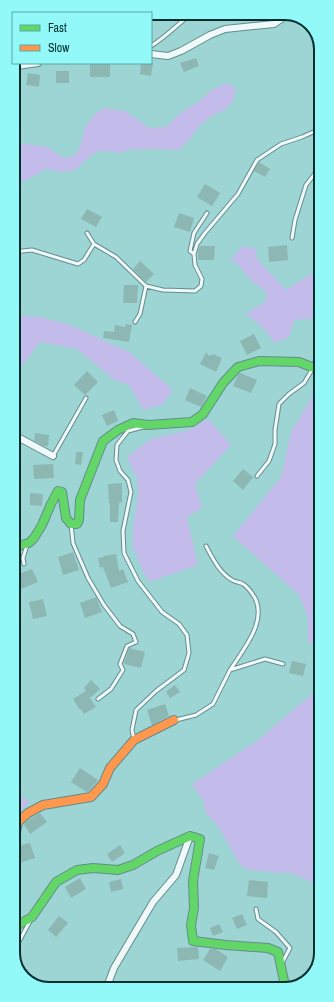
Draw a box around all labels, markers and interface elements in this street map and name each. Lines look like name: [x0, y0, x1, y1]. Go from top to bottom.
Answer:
legend: [12, 12, 152, 64]
text: Fast: [48, 20, 67, 36]
text: Slow: [48, 40, 70, 56]

